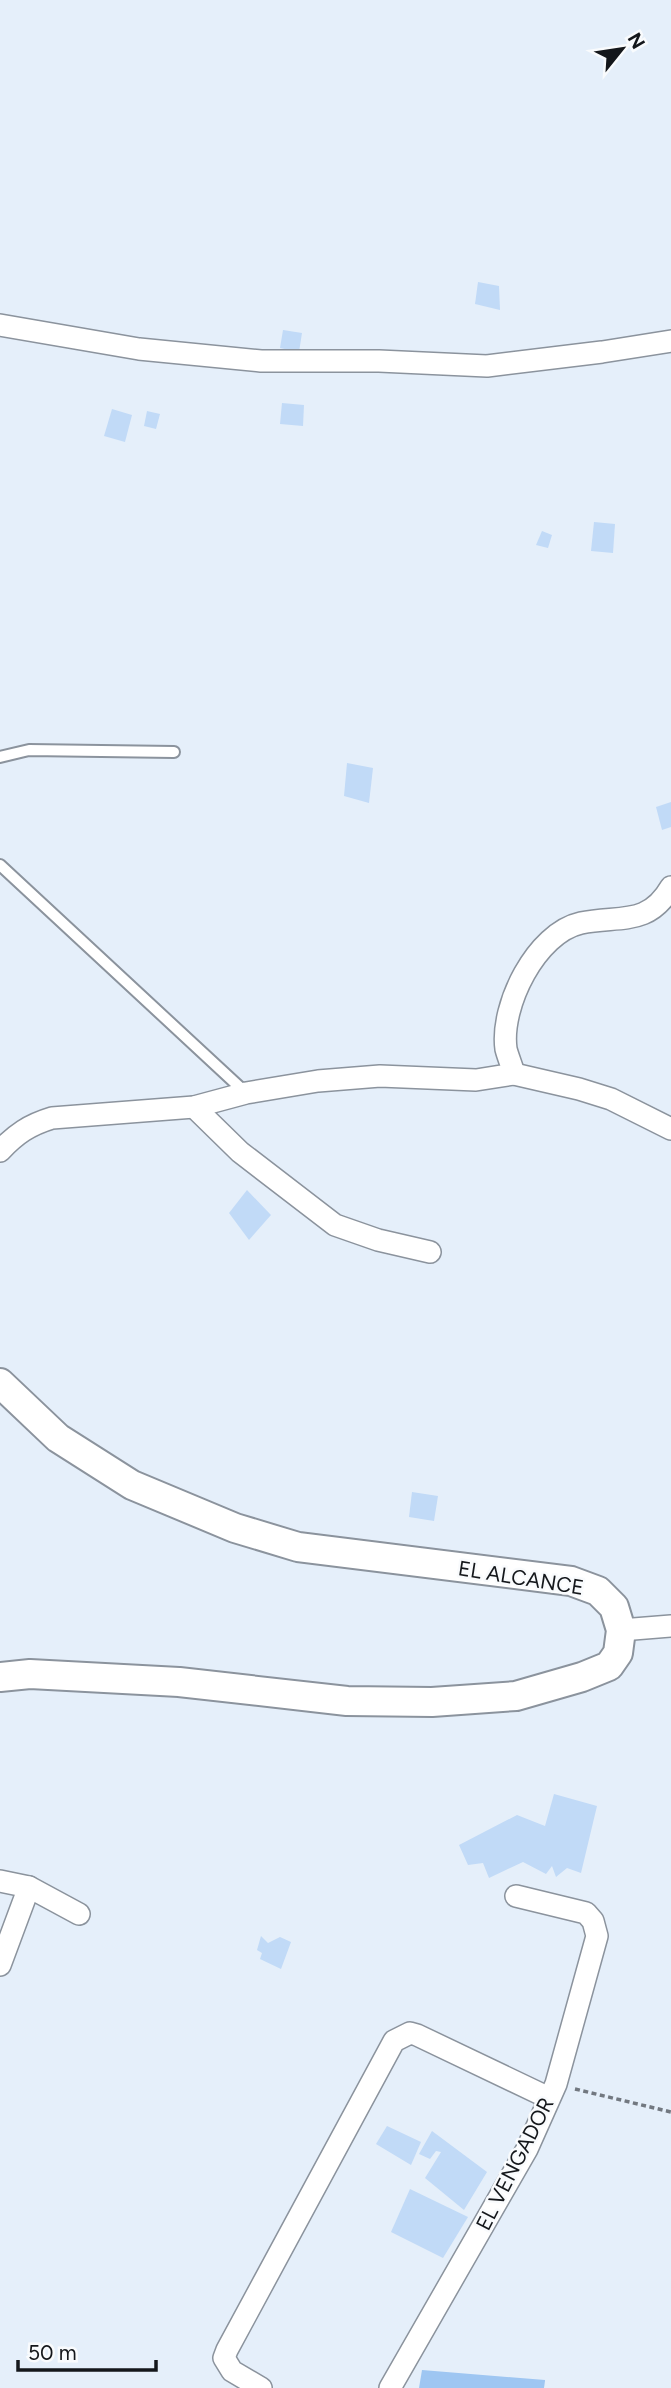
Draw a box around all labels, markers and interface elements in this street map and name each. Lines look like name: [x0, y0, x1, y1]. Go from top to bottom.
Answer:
north arrow: [587, 14, 657, 84]
text: N: [623, 29, 650, 53]
street label: EL ALCANCE: [456, 1555, 586, 1600]
street label: EL VENGADOR: [470, 2093, 559, 2234]
scale bar: [18, 2328, 156, 2372]
text: 50 m: [28, 2340, 77, 2365]

